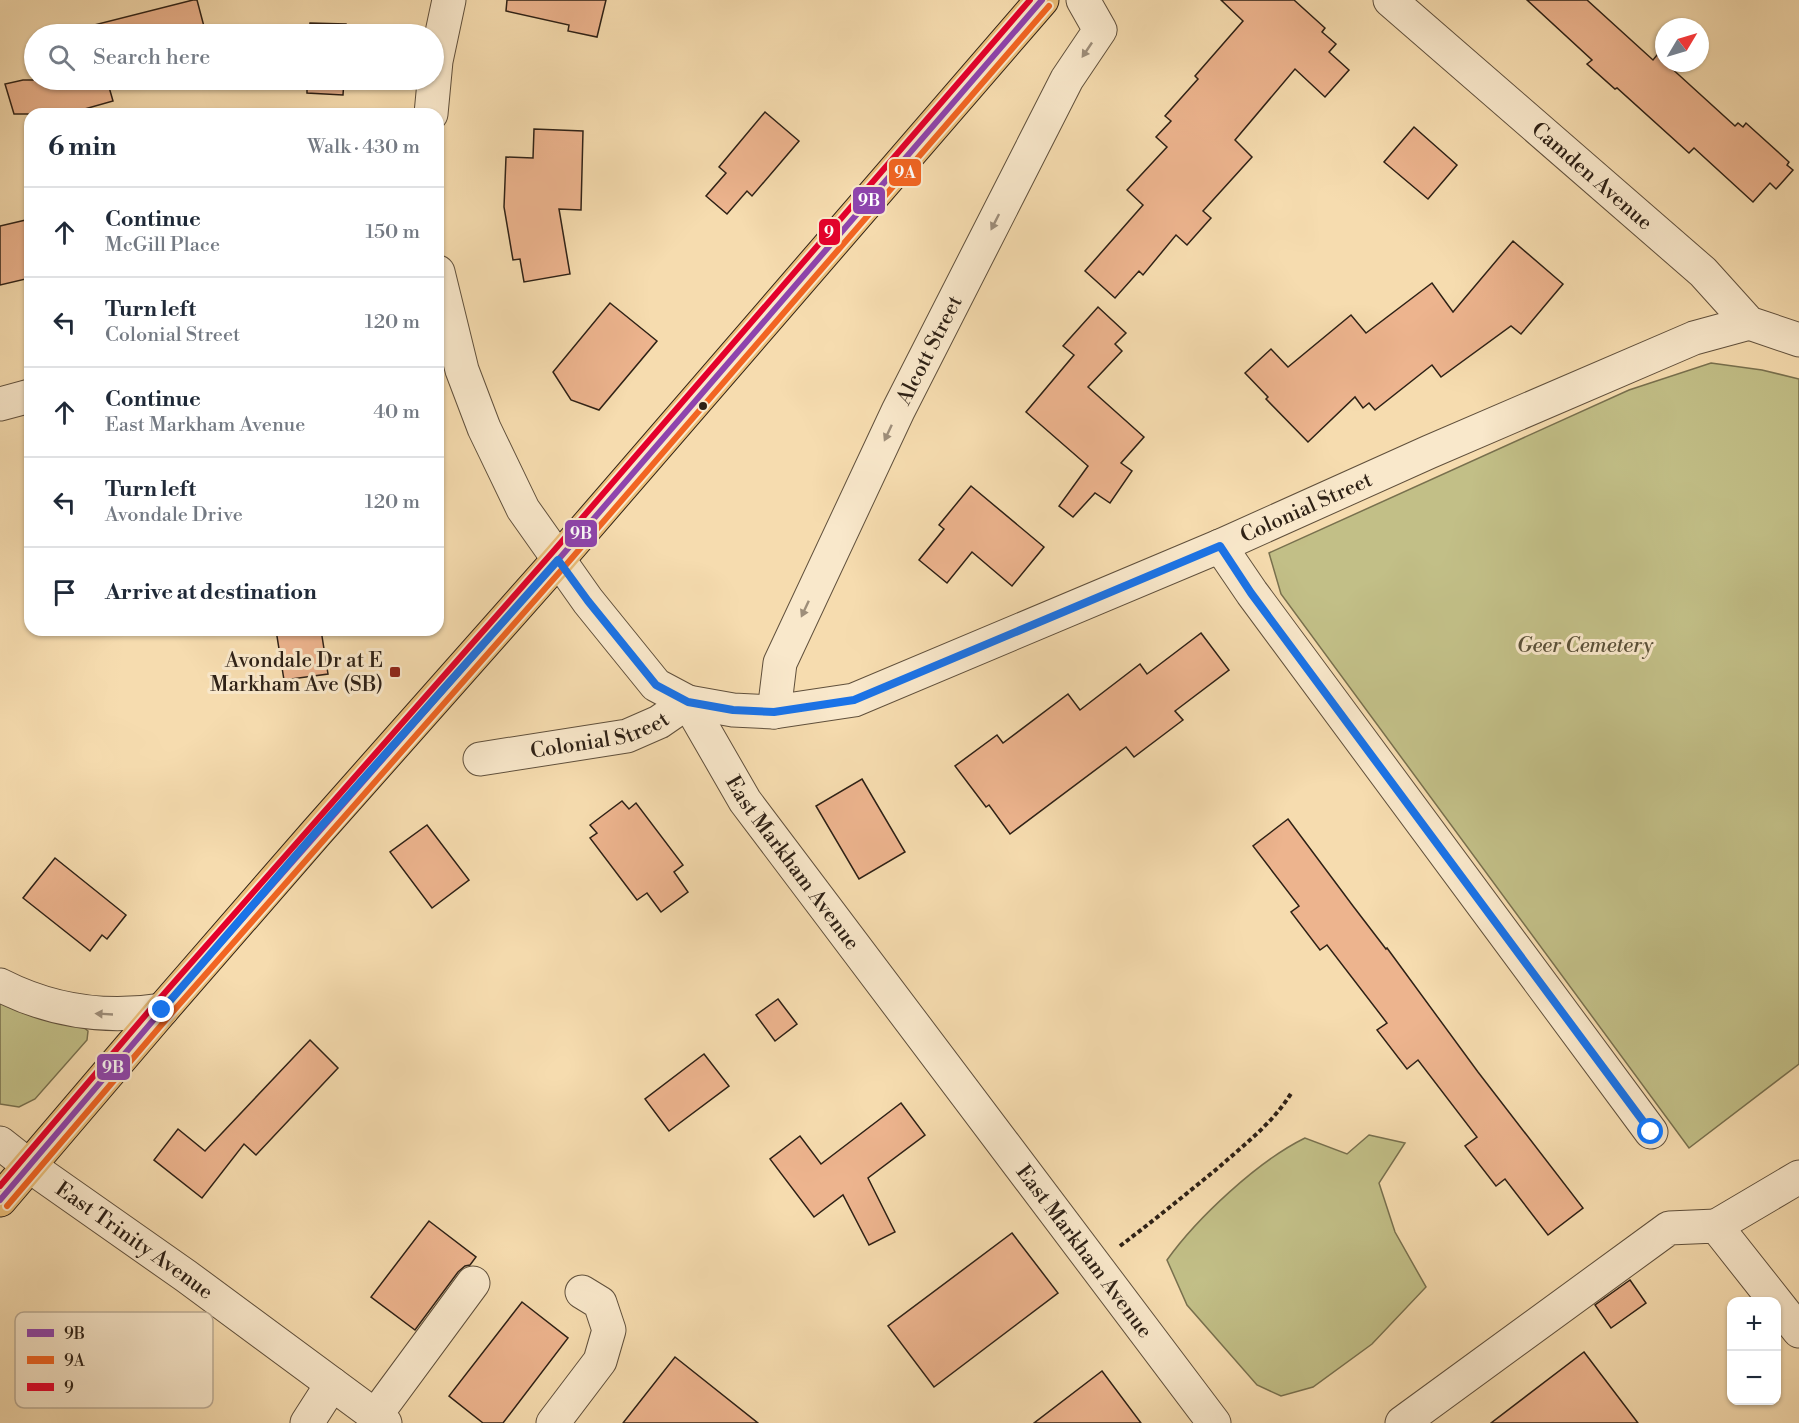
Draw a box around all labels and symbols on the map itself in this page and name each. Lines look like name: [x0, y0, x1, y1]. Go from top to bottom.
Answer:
north arrow: [1655, 18, 1709, 72]
one-way arrow: [1081, 41, 1093, 57]
street label: Camden Avenue: [1526, 117, 1658, 236]
line badge: 9A: [888, 158, 922, 187]
text: 9A: [894, 163, 916, 183]
line badge: 9B: [852, 186, 886, 215]
text: 9B: [858, 191, 880, 211]
one-way arrow: [991, 213, 1000, 230]
line badge: 9: [818, 218, 841, 246]
text: 9: [824, 223, 834, 243]
street label: Alcott Street: [891, 291, 969, 410]
unlabelled marker: [697, 400, 709, 412]
one-way arrow: [883, 424, 892, 441]
street label: Colonial Street: [1236, 467, 1377, 549]
line badge: 9B: [564, 519, 598, 548]
text: 9B: [570, 524, 592, 544]
one-way arrow: [800, 601, 809, 618]
park label: Geer Cemetery: [1517, 633, 1654, 659]
place label: Avondale Dr at E Markham Ave (SB): [210, 648, 383, 698]
marker: Avondale Dr at E Markham Ave (SB): [388, 665, 402, 679]
street label: Colonial Street: [529, 707, 675, 765]
street label: East Markham Avenue: [719, 771, 865, 956]
route end: [148, 996, 174, 1022]
one-way arrow: [95, 1009, 114, 1018]
line badge: 9B: [96, 1053, 131, 1081]
text: 9B: [102, 1058, 124, 1078]
route start: [1637, 1118, 1663, 1144]
street label: East Markham Avenue: [1010, 1160, 1157, 1344]
street label: East Trinity Avenue: [50, 1176, 218, 1306]
legend: [15, 1312, 213, 1408]
text: 9B: [64, 1324, 85, 1344]
text: 9A: [64, 1351, 86, 1371]
text: 9: [64, 1378, 74, 1398]

